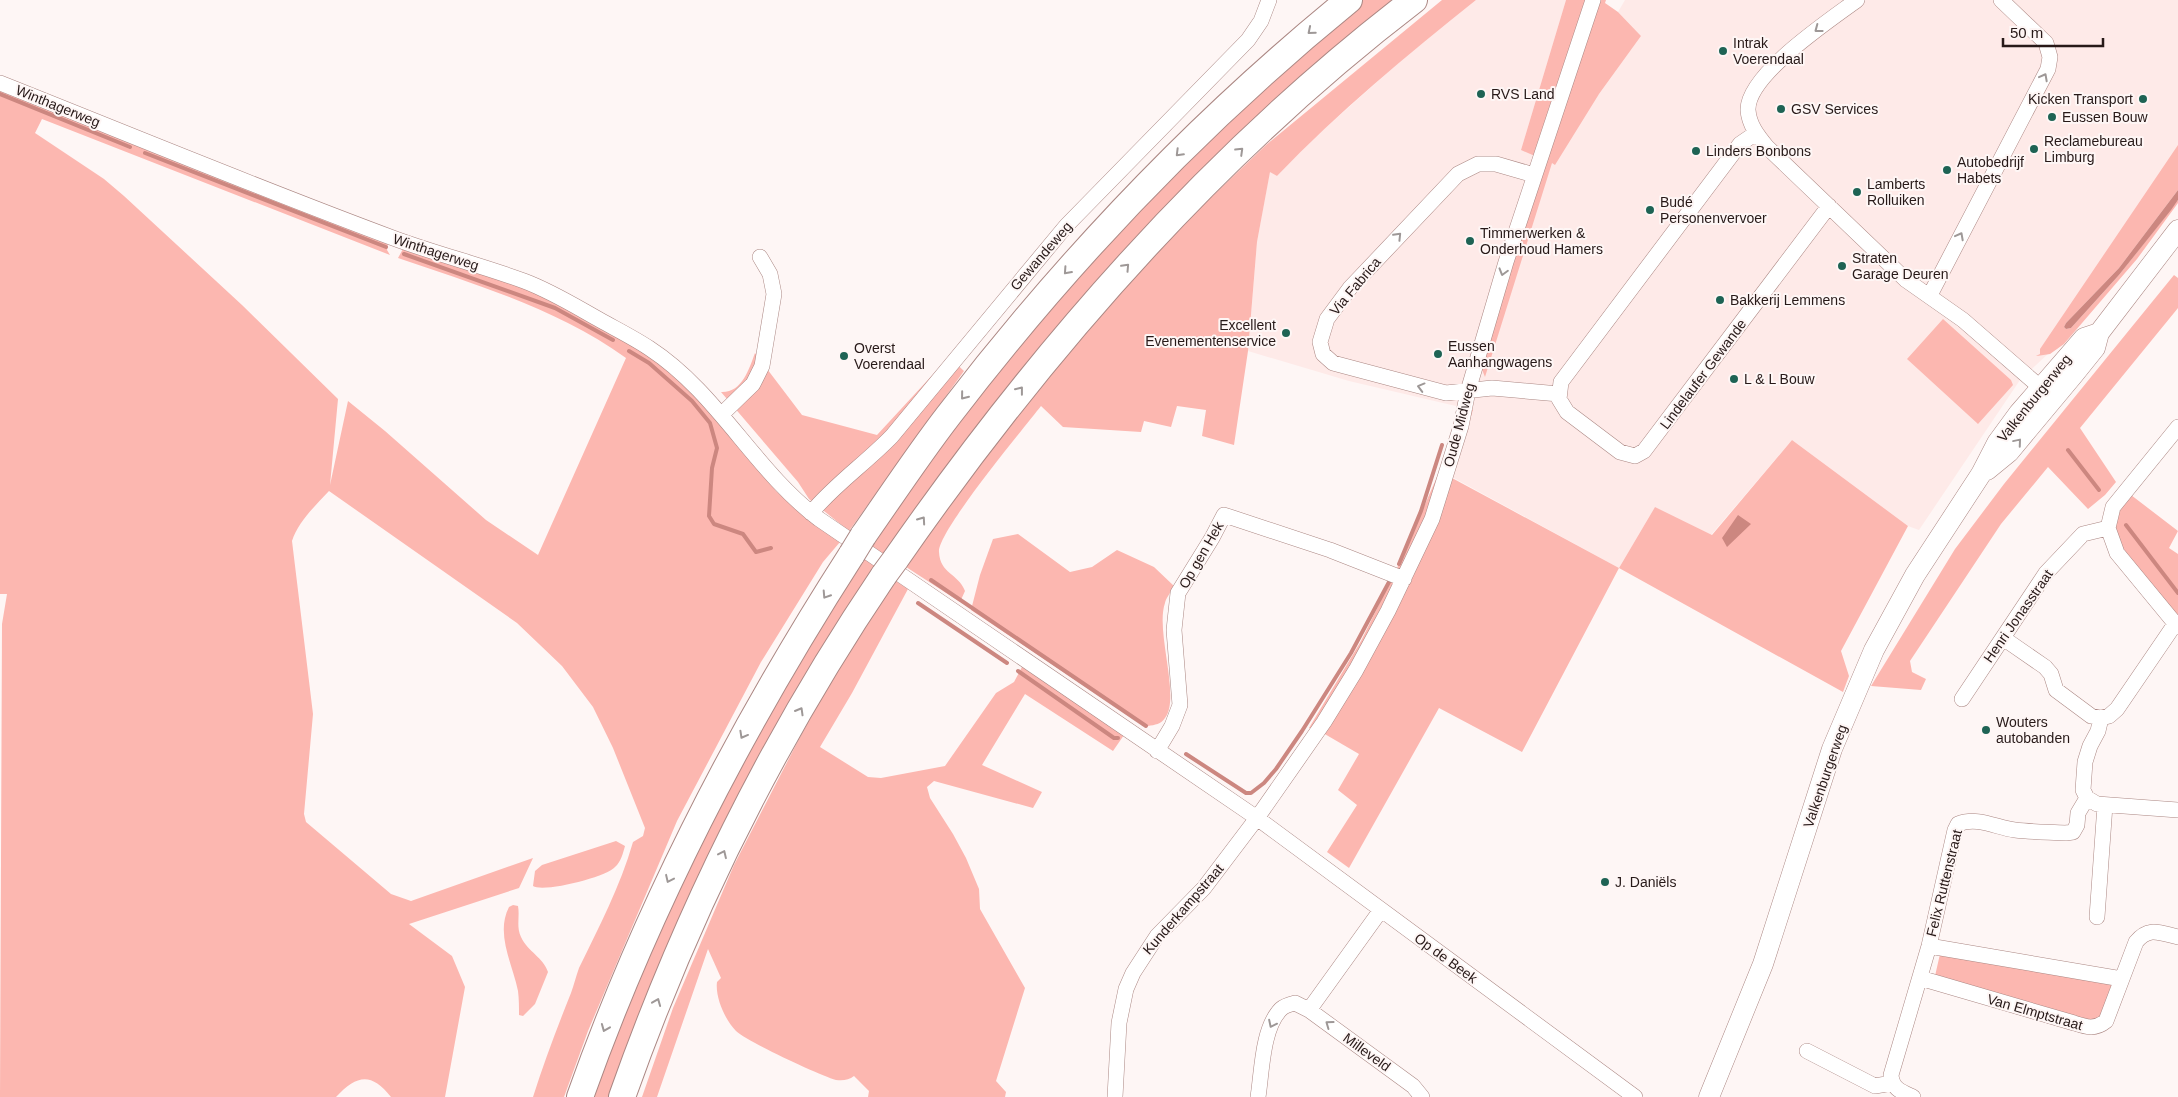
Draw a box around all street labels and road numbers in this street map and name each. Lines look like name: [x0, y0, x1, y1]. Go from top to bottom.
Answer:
street label: Winthagerweg: [14, 82, 102, 130]
street label: Gewandeweg: [1007, 218, 1075, 294]
street label: Winthagerweg: [391, 231, 481, 273]
street label: Via Fabrica: [1326, 254, 1384, 318]
street label: Lindelaufer Gewande: [1657, 316, 1750, 432]
street label: Valkenburgerweg: [1994, 351, 2074, 445]
street label: Oude Midweg: [1440, 381, 1478, 469]
street label: Op gen Hek: [1175, 518, 1227, 591]
street label: Henri Jonasstraat: [1980, 566, 2056, 666]
street label: Valkenburgerweg: [1800, 722, 1850, 830]
street label: Felix Ruttenstraat: [1923, 828, 1965, 938]
street label: Kunderkampstraat: [1139, 861, 1227, 957]
street label: Op de Beek: [1411, 930, 1481, 987]
street label: Van Elmptstraat: [1985, 991, 2085, 1033]
street label: Milleveld: [1340, 1030, 1394, 1074]

